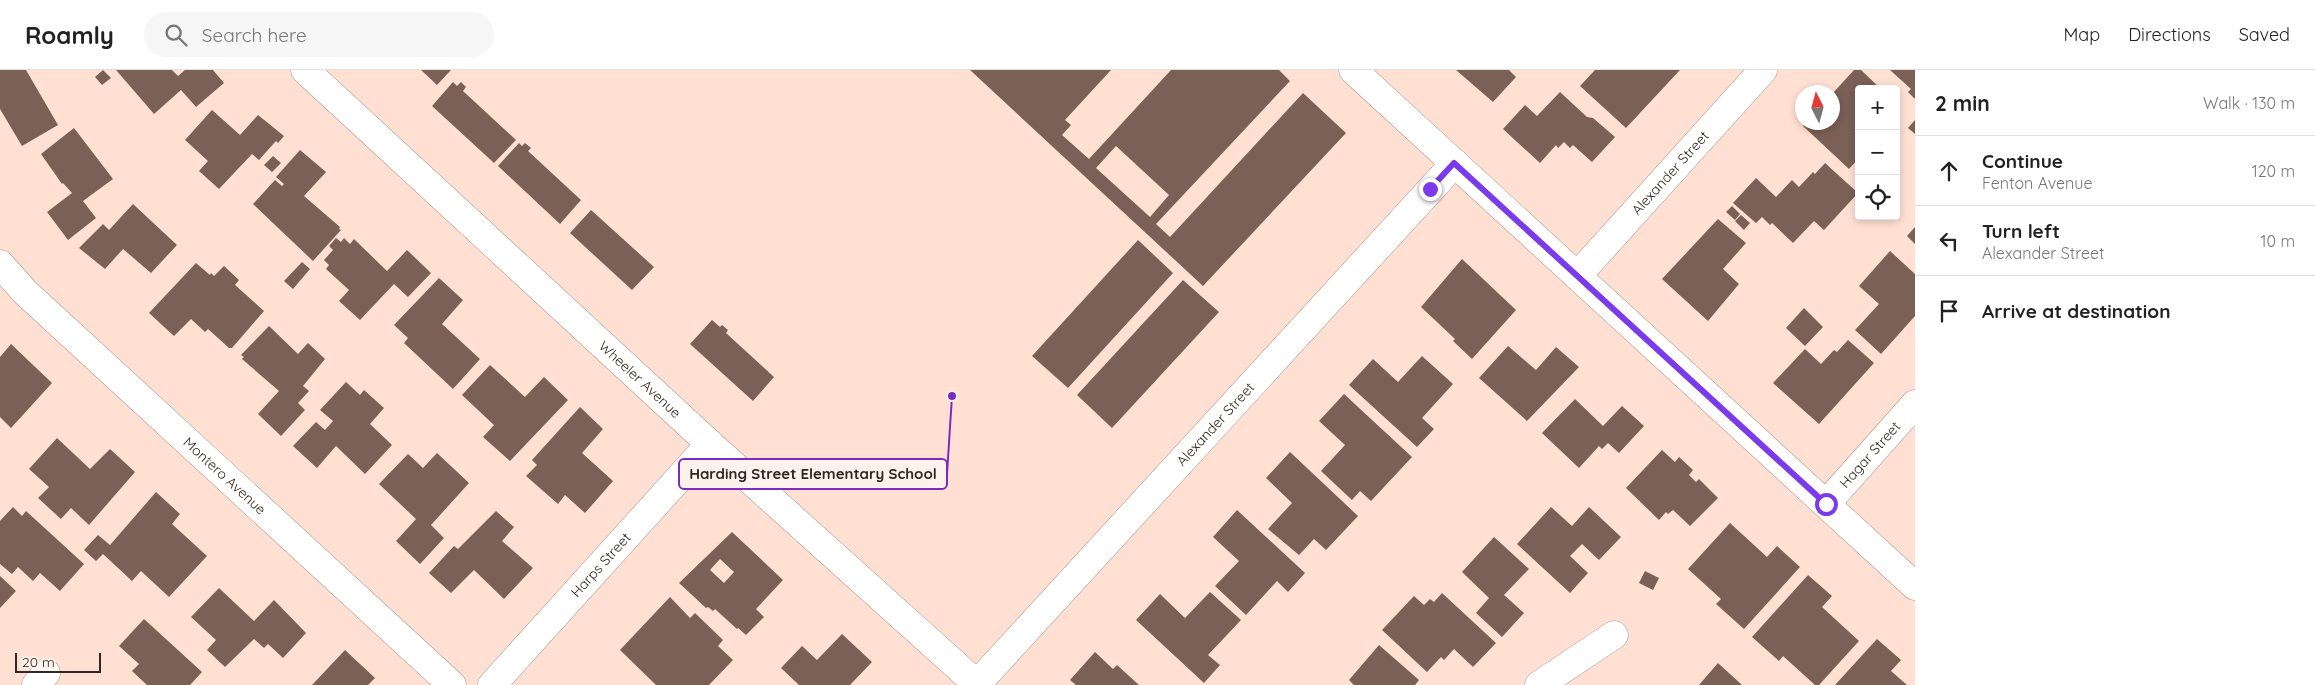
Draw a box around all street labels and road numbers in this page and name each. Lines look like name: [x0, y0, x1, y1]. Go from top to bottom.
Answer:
street label: Alexander Street: [1628, 127, 1713, 219]
street label: Wheeler Avenue: [595, 337, 685, 422]
street label: Alexander Street: [1172, 378, 1258, 470]
street label: Hagar Street: [1835, 417, 1904, 492]
street label: Montero Avenue: [180, 433, 270, 518]
street label: Harps Street: [567, 529, 635, 601]

